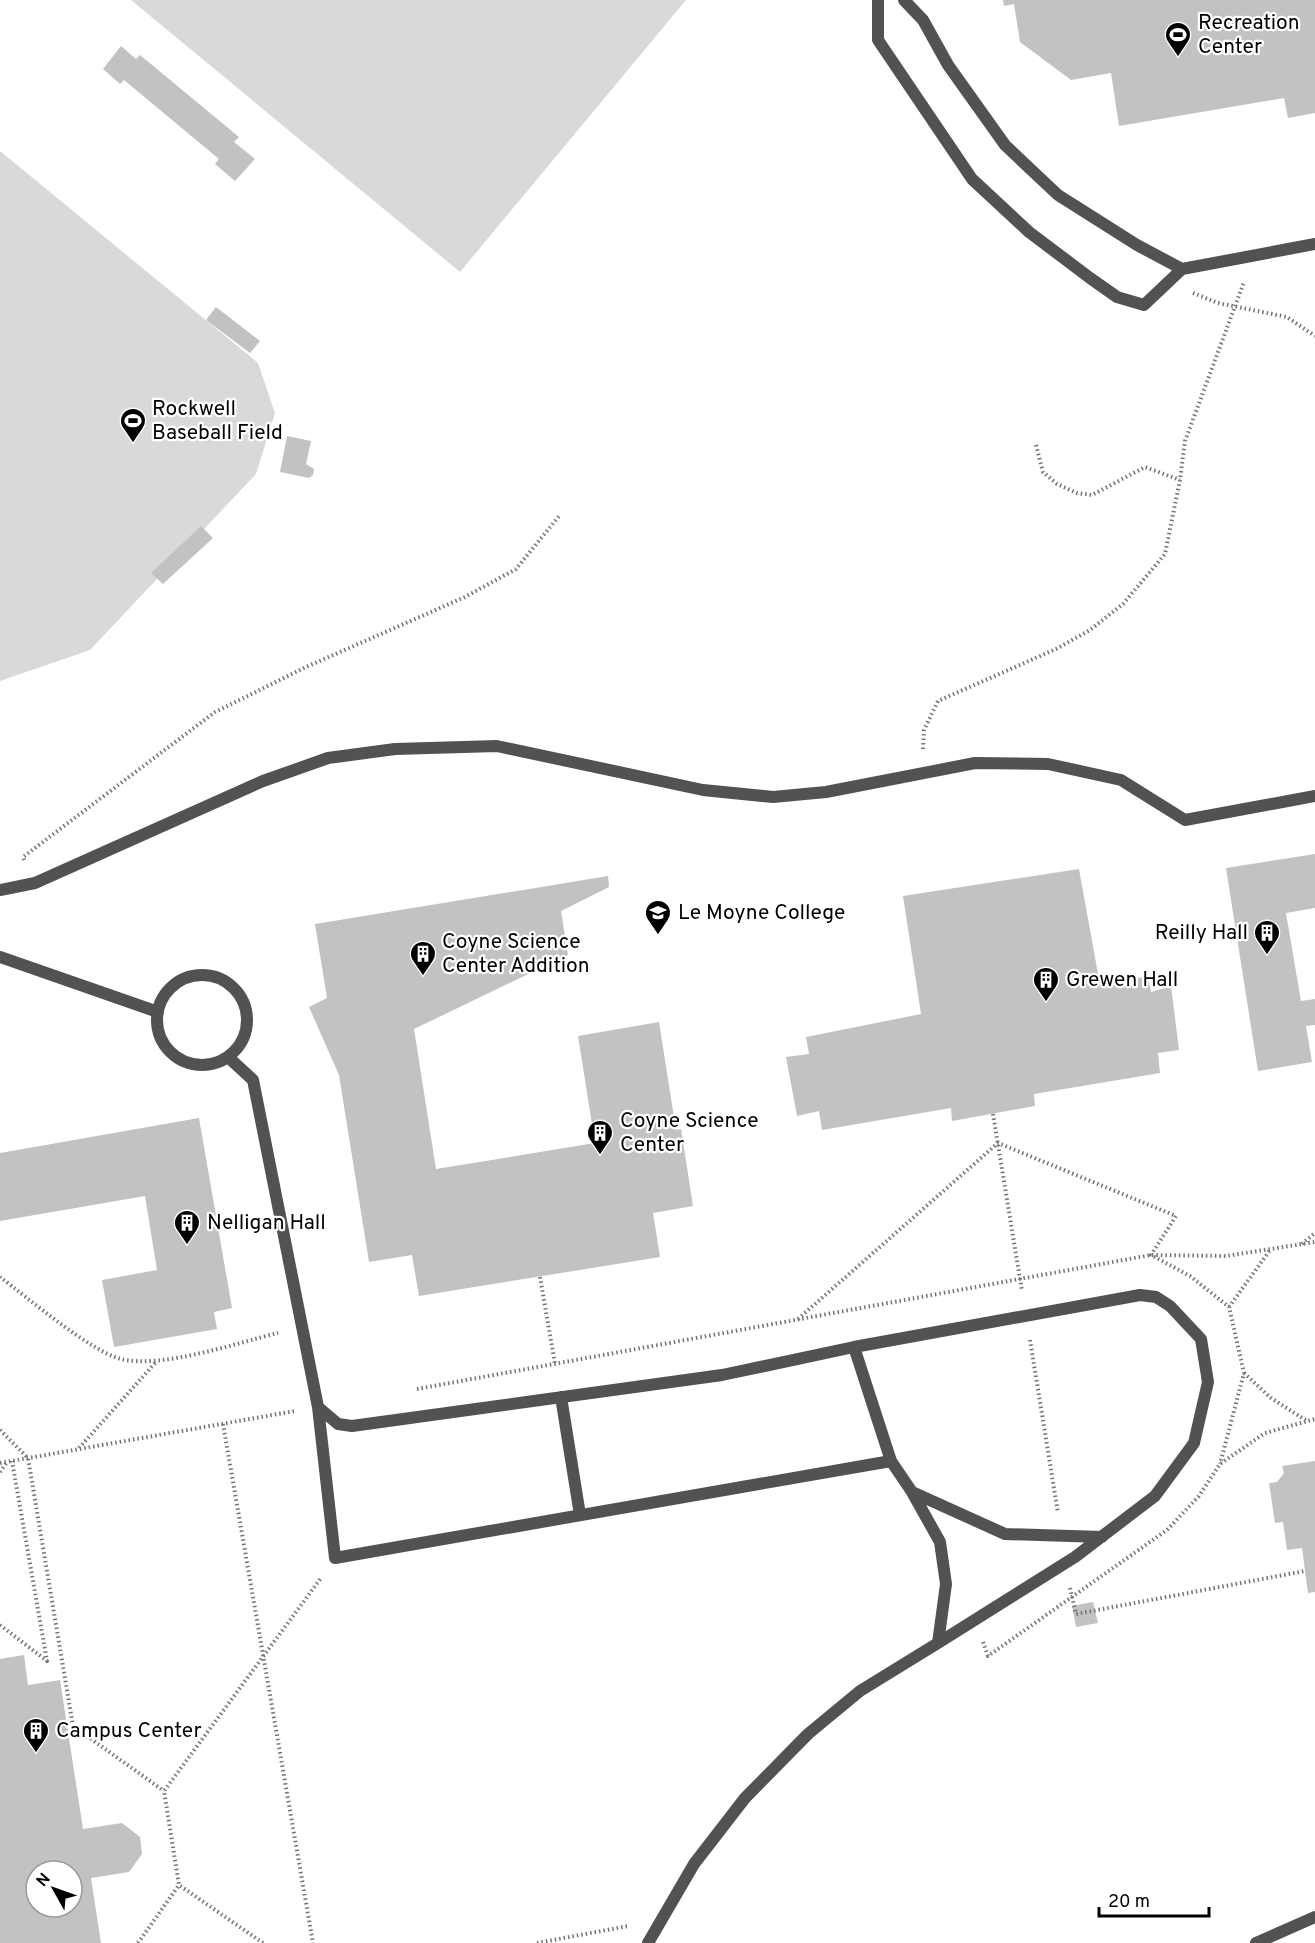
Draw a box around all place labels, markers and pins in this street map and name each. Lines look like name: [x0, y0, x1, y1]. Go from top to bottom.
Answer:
place label: Recreation Center: [1198, 10, 1300, 61]
sports icon: Recreation Center: [1163, 20, 1193, 58]
place label: Rockwell Baseball Field: [152, 396, 283, 447]
sports icon: Rockwell Baseball Field: [118, 406, 148, 444]
school or university icon: Le Moyne College: [643, 898, 673, 936]
place label: Le Moyne College: [678, 900, 845, 927]
building icon: Reilly Hall: [1252, 918, 1282, 956]
place label: Reilly Hall: [1155, 920, 1248, 947]
place label: Coyne Science Center Addition: [442, 929, 589, 980]
building icon: Coyne Science Center Addition: [408, 939, 438, 977]
building icon: Grewen Hall: [1031, 965, 1061, 1003]
place label: Grewen Hall: [1066, 967, 1178, 994]
place label: Coyne Science Center: [620, 1108, 759, 1159]
building icon: Coyne Science Center: [585, 1118, 615, 1156]
building icon: Nelligan Hall: [172, 1208, 202, 1246]
place label: Nelligan Hall: [207, 1210, 326, 1237]
building icon: Campus Center: [21, 1716, 51, 1754]
place label: Campus Center: [56, 1718, 202, 1745]

